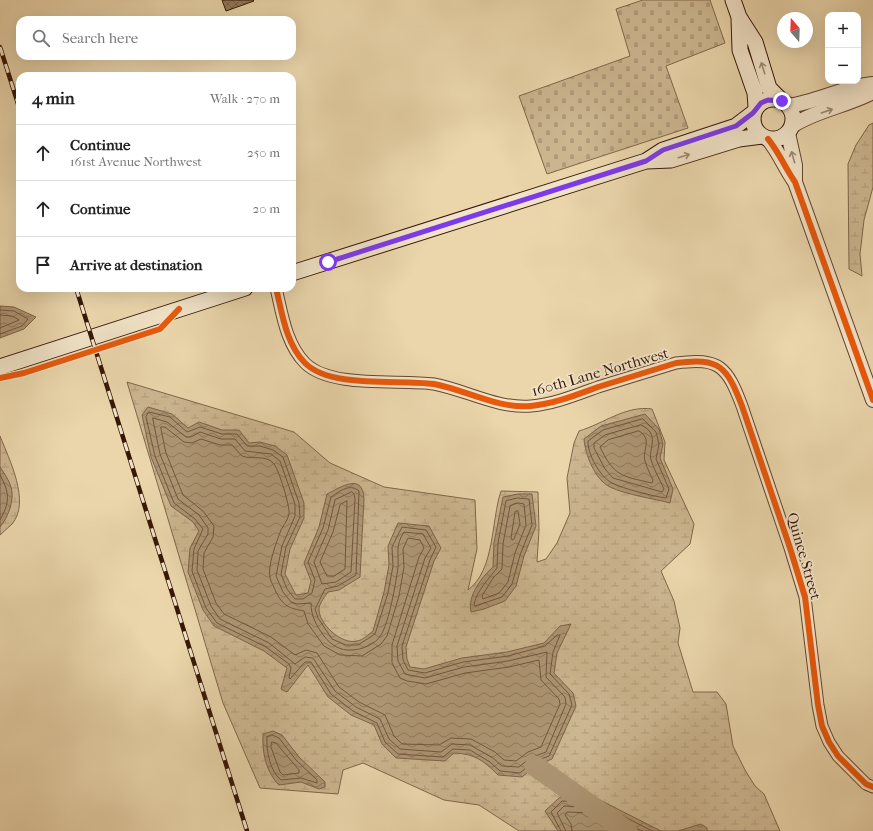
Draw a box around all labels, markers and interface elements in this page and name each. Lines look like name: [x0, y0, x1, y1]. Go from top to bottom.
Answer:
north arrow: [777, 12, 813, 48]
map controls: [825, 12, 861, 84]
button: +: [825, 12, 861, 48]
search box: [16, 16, 296, 60]
icon: search: [30, 27, 52, 49]
text: Search here: [62, 29, 138, 47]
button: −: [825, 48, 861, 84]
one-way arrow: [759, 62, 766, 75]
text: 4 min: [32, 88, 75, 108]
text: Walk · 270 m: [210, 91, 280, 106]
route end: [773, 92, 791, 110]
one-way arrow: [821, 106, 833, 114]
text: Continue: [70, 136, 130, 154]
icon: ahead: [32, 142, 54, 164]
text: 250 m: [247, 145, 280, 160]
one-way arrow: [789, 151, 796, 164]
one-way arrow: [678, 152, 691, 159]
text: 161st Avenue Northwest: [70, 154, 202, 169]
icon: ahead: [32, 198, 54, 220]
text: Continue: [70, 200, 130, 218]
text: 20 m: [253, 201, 280, 216]
route start: [319, 253, 337, 271]
icon: arrive: [32, 254, 54, 276]
text: Arrive at destination: [70, 256, 202, 274]
street label: 160th Lane Northwest: [529, 344, 671, 400]
street label: Quince Street: [783, 510, 825, 602]

